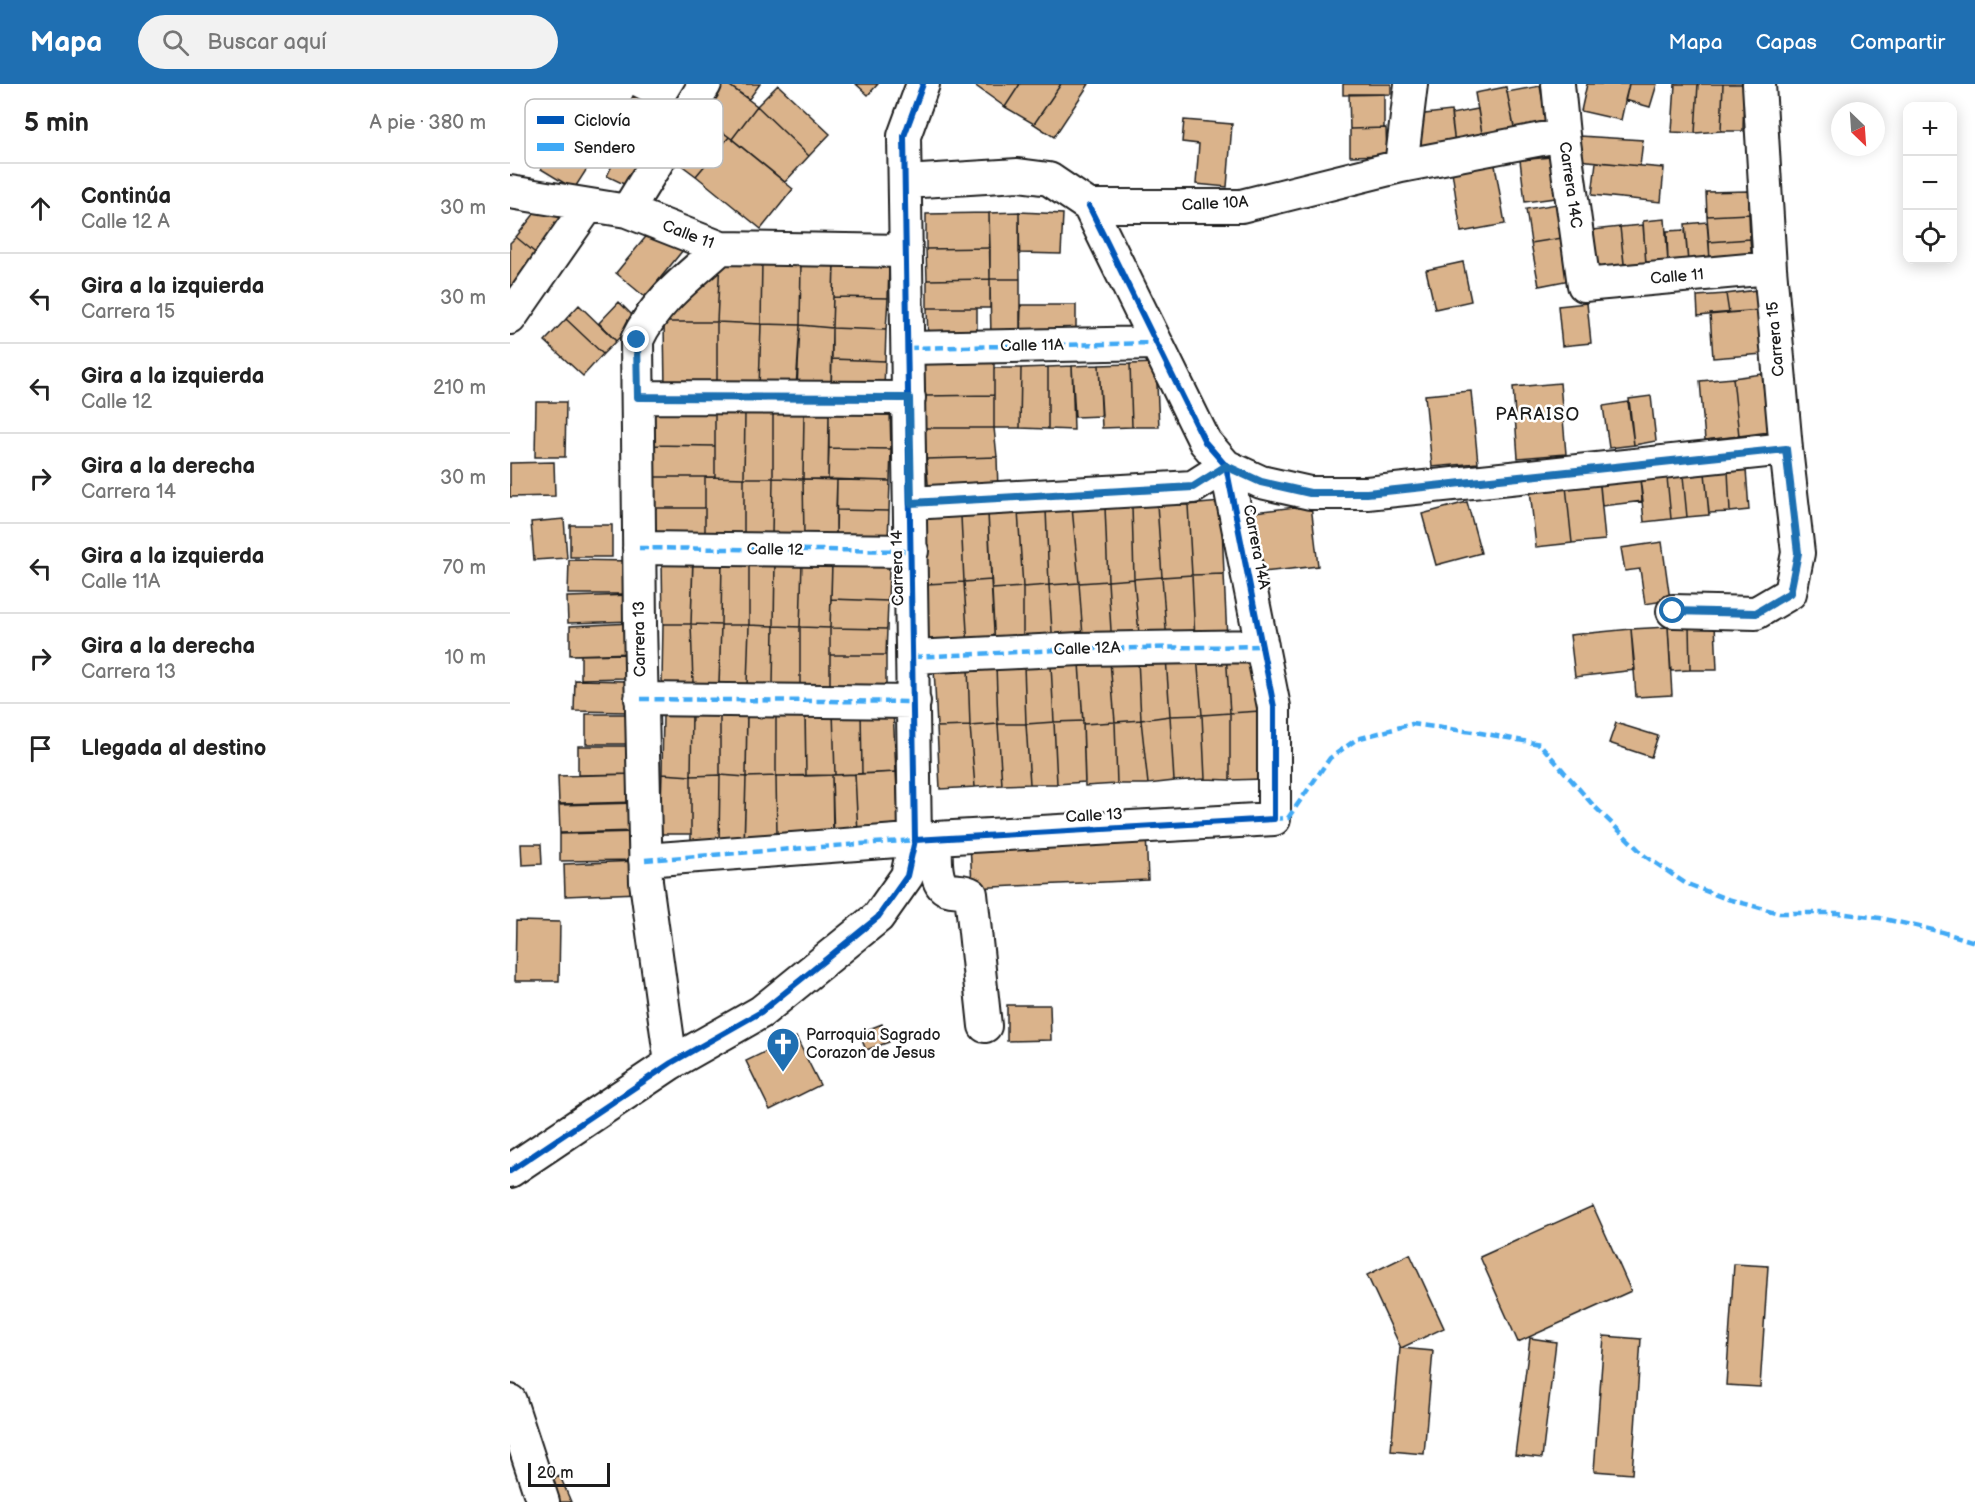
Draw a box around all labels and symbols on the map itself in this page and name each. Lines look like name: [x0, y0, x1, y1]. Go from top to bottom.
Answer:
legend: [525, 99, 723, 168]
north arrow: [1831, 102, 1885, 156]
text: Ciclovía: [574, 112, 631, 131]
text: Sendero: [574, 139, 635, 158]
street label: Carrera 14C: [1555, 140, 1585, 230]
street label: Calle 10A: [1181, 193, 1249, 215]
street label: Calle 11: [660, 217, 716, 253]
street label: Calle 11: [1649, 265, 1705, 289]
street label: Carrera 15: [1763, 301, 1789, 377]
route end: [623, 326, 649, 352]
street label: Calle 11A: [1000, 336, 1064, 356]
district label: PARAISO: [1495, 404, 1581, 425]
street label: Carrera 14A: [1238, 503, 1274, 591]
street label: Carrera 14: [888, 530, 908, 606]
street label: Calle 12: [746, 540, 804, 560]
route start: [1659, 597, 1685, 623]
street label: Carrera 13: [630, 601, 650, 677]
street label: Calle 12A: [1053, 638, 1121, 660]
street label: Calle 13: [1065, 805, 1123, 827]
church icon: Parroquia Sagrado Corazon de Jesus: [765, 1026, 801, 1073]
place label: Parroquia Sagrado Corazon de Jesus: [806, 1026, 941, 1063]
scale bar: [528, 1460, 610, 1488]

